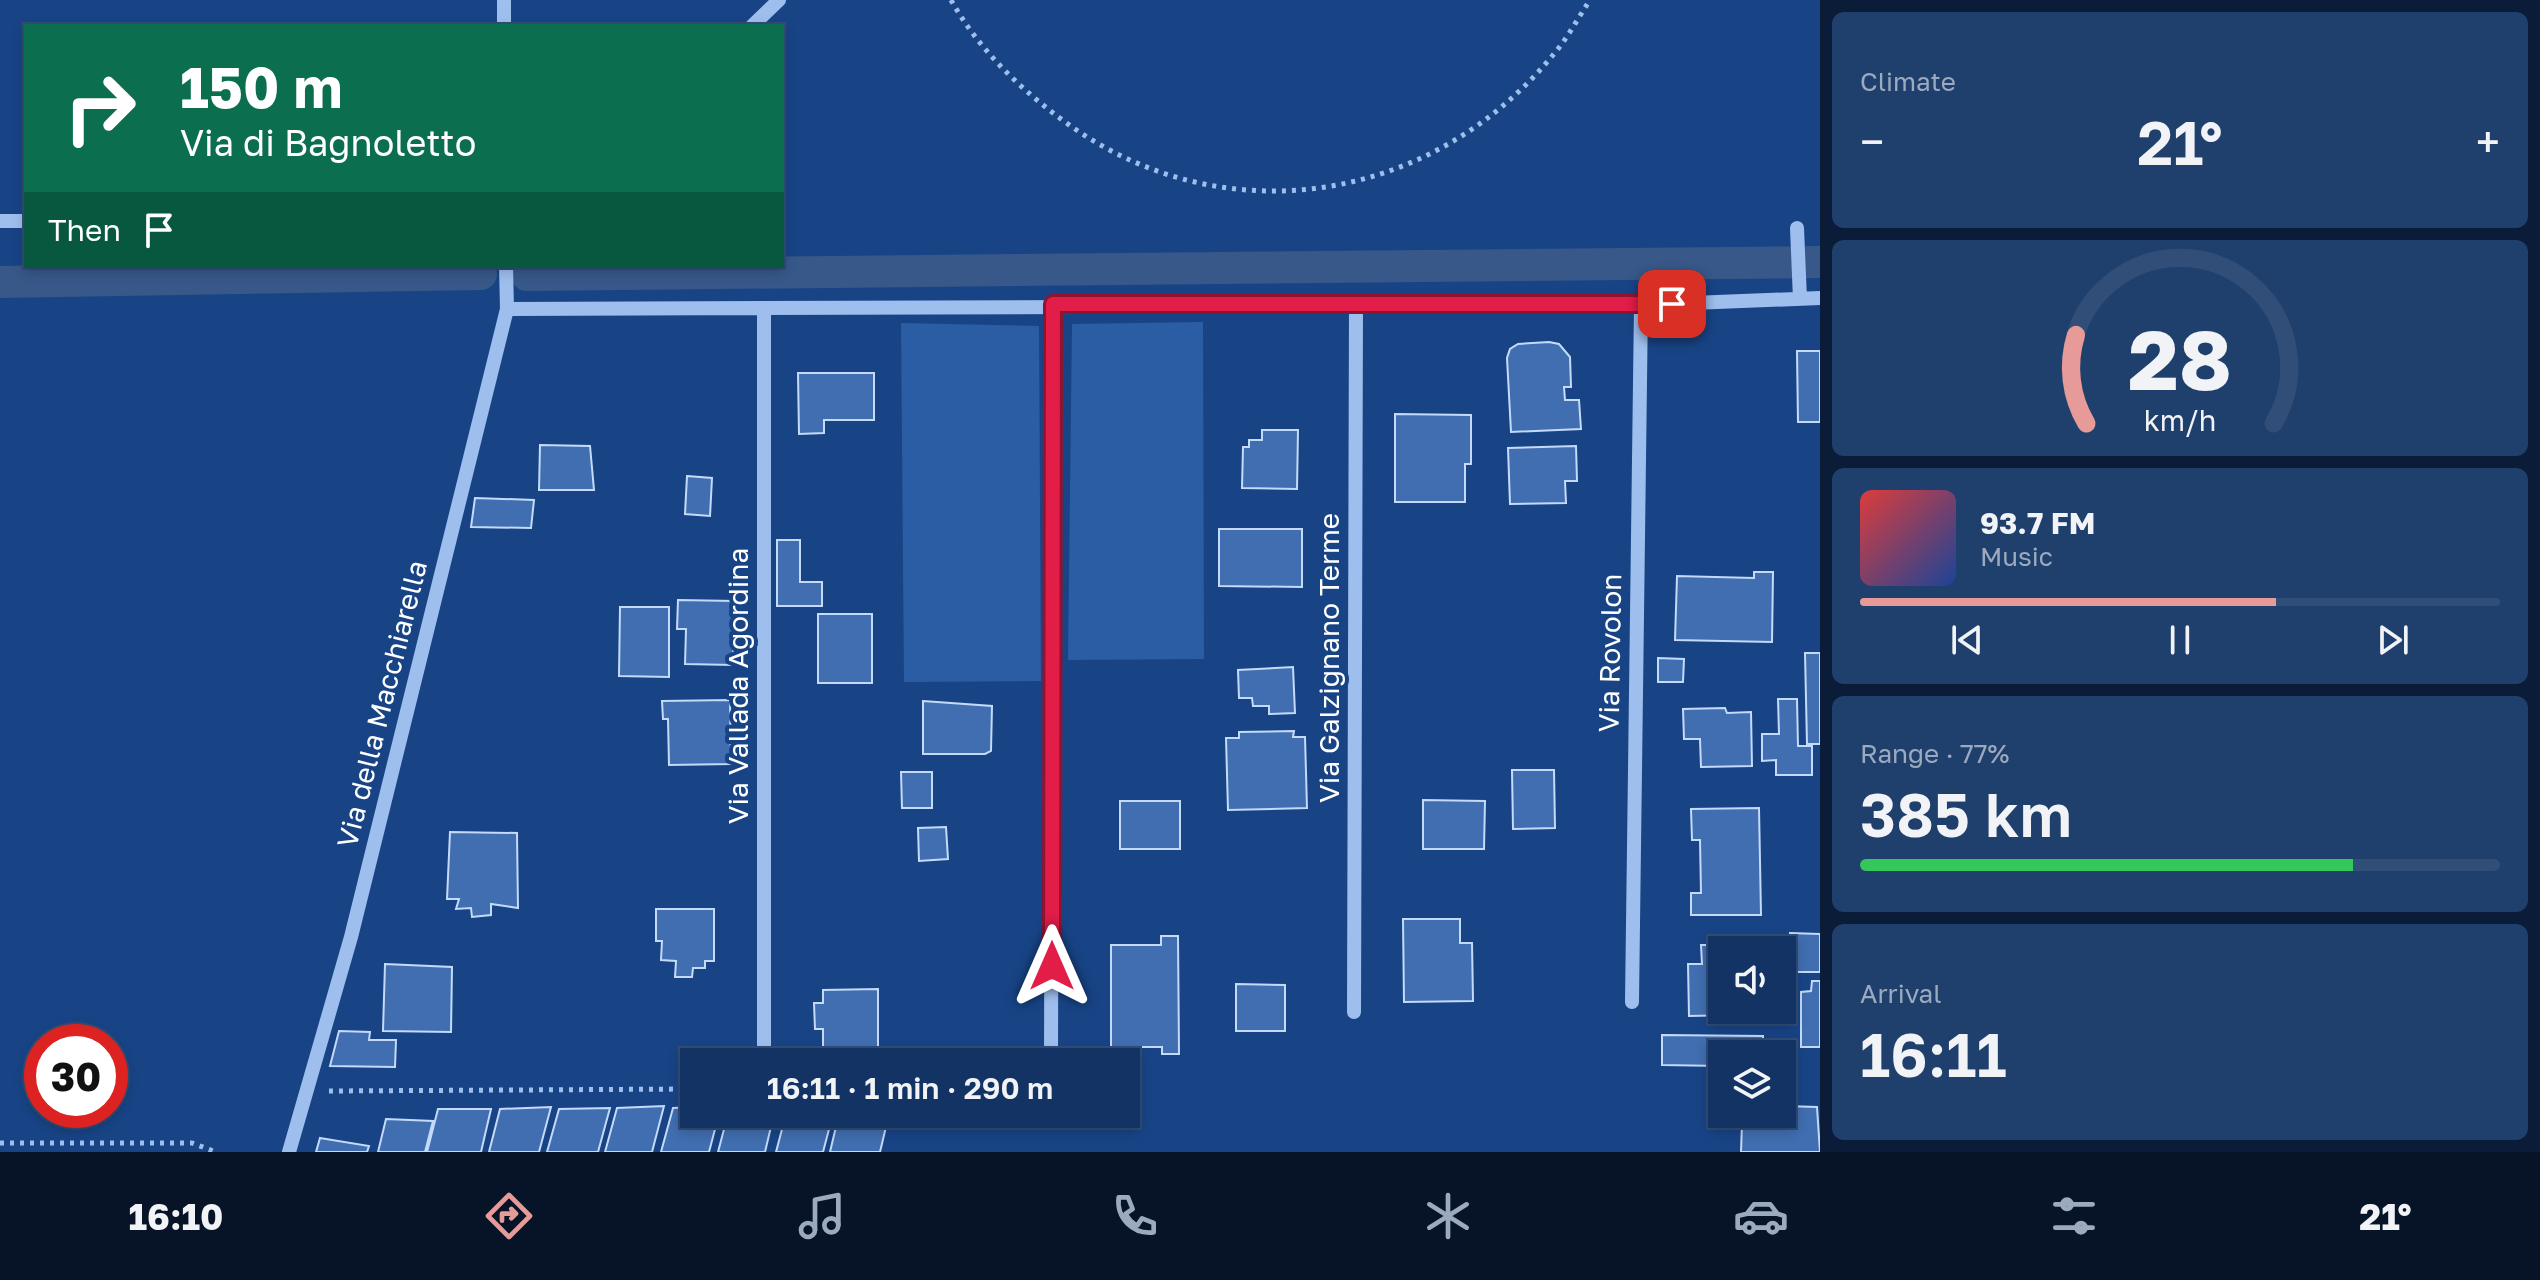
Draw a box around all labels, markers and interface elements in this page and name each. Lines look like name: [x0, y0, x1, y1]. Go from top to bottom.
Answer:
text: 150 m: [180, 53, 342, 120]
icon: right: [48, 56, 152, 160]
text: Climate: [1860, 66, 1956, 97]
text: 21°: [2137, 106, 2223, 178]
text: −: [1860, 115, 1884, 168]
text: +: [2476, 115, 2500, 168]
text: Via di Bagnoletto: [180, 121, 476, 164]
icon: arrive: [137, 208, 181, 252]
text: Then: [48, 212, 121, 248]
pin: [1638, 270, 1706, 338]
icon: arrive: [1650, 282, 1694, 326]
text: 28: [2128, 308, 2232, 408]
text: km/h: [2144, 403, 2216, 437]
text: 93.7 FM: [1980, 505, 2095, 541]
street label: Via Galzignano Terme: [1312, 513, 1345, 803]
text: Music: [1980, 541, 2053, 572]
street label: Via Vallada Agordina: [721, 548, 754, 824]
street label: Via della Macchiarella: [330, 557, 433, 851]
street label: Via Rovolon: [1592, 573, 1627, 733]
icon: previous: [1945, 618, 1989, 662]
icon: pause: [2158, 618, 2202, 662]
icon: next: [2371, 618, 2415, 662]
text: Range · 77%: [1860, 738, 2009, 769]
text: 385 km: [1860, 778, 2072, 850]
position arrow: [1010, 924, 1094, 1008]
map controls: [1708, 936, 1796, 1128]
button: sound: [1708, 936, 1796, 1024]
text: Arrival: [1860, 978, 1941, 1009]
text: 16:11: [1860, 1018, 2007, 1090]
speed limit sign: 30: [24, 1024, 128, 1128]
button: layers: [1708, 1040, 1796, 1128]
text: 16:11 · 1 min · 290 m: [767, 1070, 1053, 1106]
icon: directions: [481, 1188, 537, 1244]
icon: music: [794, 1188, 850, 1244]
icon: phone: [1107, 1188, 1163, 1244]
icon: climate: [1420, 1188, 1476, 1244]
icon: car: [1733, 1188, 1789, 1244]
icon: filters: [2046, 1188, 2102, 1244]
text: 16:10: [129, 1195, 223, 1238]
text: 21°: [2359, 1195, 2411, 1238]

